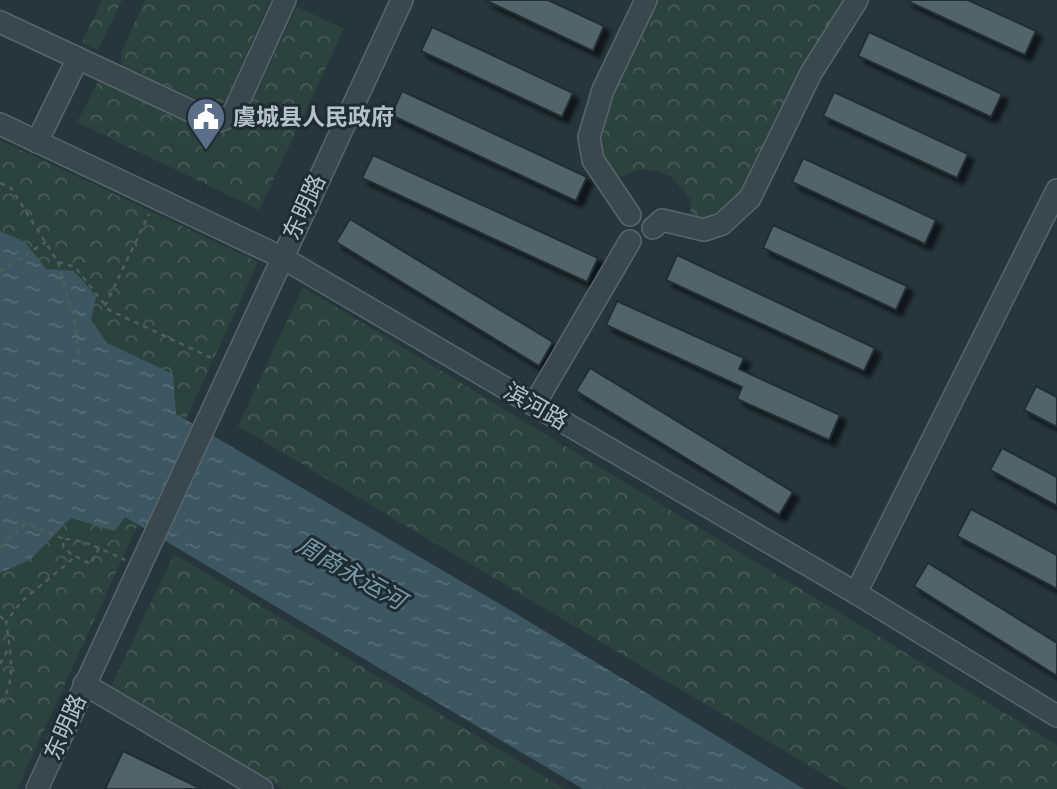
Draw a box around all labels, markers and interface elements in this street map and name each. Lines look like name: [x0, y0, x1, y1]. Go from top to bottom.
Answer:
public building icon: 虞城县人民政府: [185, 96, 227, 151]
place label: 虞城县人民政府: [233, 102, 394, 131]
street label: 东明路: [276, 169, 331, 244]
street label: 滨河路: [499, 376, 573, 435]
water label: 周商永运河: [292, 529, 414, 618]
street label: 东明路: [37, 689, 92, 764]

